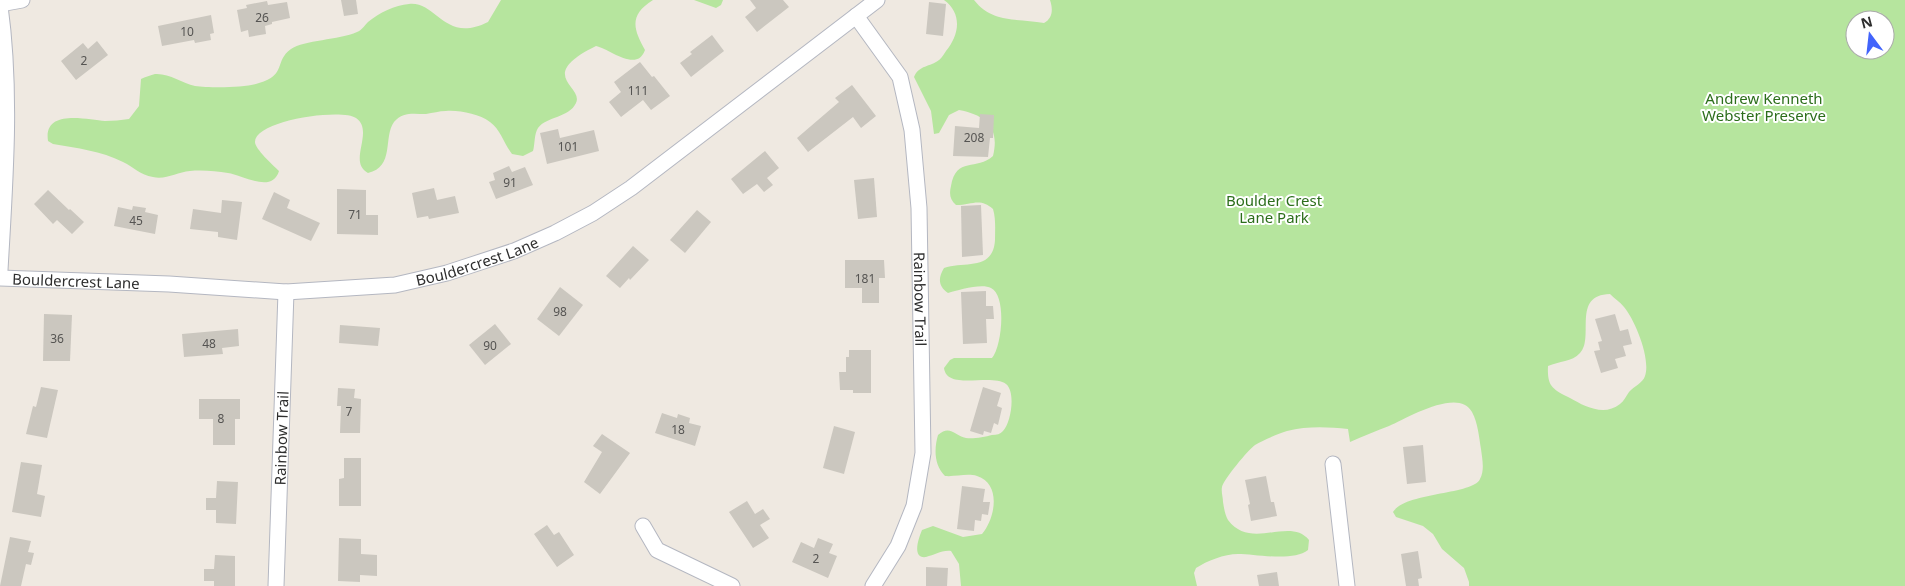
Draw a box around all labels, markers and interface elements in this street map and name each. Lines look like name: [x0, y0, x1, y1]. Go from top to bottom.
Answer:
house number: 26: [255, 9, 269, 26]
north arrow: [1845, 10, 1895, 60]
text: N: [1859, 11, 1874, 33]
house number: 10: [180, 23, 194, 40]
house number: 2: [81, 52, 88, 69]
house number: 111: [628, 82, 648, 99]
park label: Andrew Kenneth Webster Preserve: [1702, 88, 1826, 125]
house number: 208: [964, 129, 984, 146]
house number: 101: [558, 138, 578, 155]
house number: 91: [503, 174, 517, 191]
park label: Boulder Crest Lane Park: [1226, 190, 1323, 227]
house number: 71: [348, 206, 362, 223]
house number: 45: [129, 212, 143, 229]
street label: Bouldercrest Lane: [414, 232, 541, 290]
street label: Rainbow Trail: [910, 252, 931, 346]
street label: Bouldercrest Lane: [12, 268, 140, 293]
house number: 181: [855, 270, 875, 287]
house number: 98: [553, 303, 567, 320]
house number: 36: [50, 330, 64, 347]
house number: 48: [202, 335, 216, 352]
house number: 90: [483, 337, 497, 354]
street label: Rainbow Trail: [269, 391, 293, 486]
house number: 7: [346, 403, 353, 420]
house number: 8: [218, 410, 225, 427]
house number: 18: [671, 421, 685, 438]
house number: 2: [813, 550, 820, 567]

